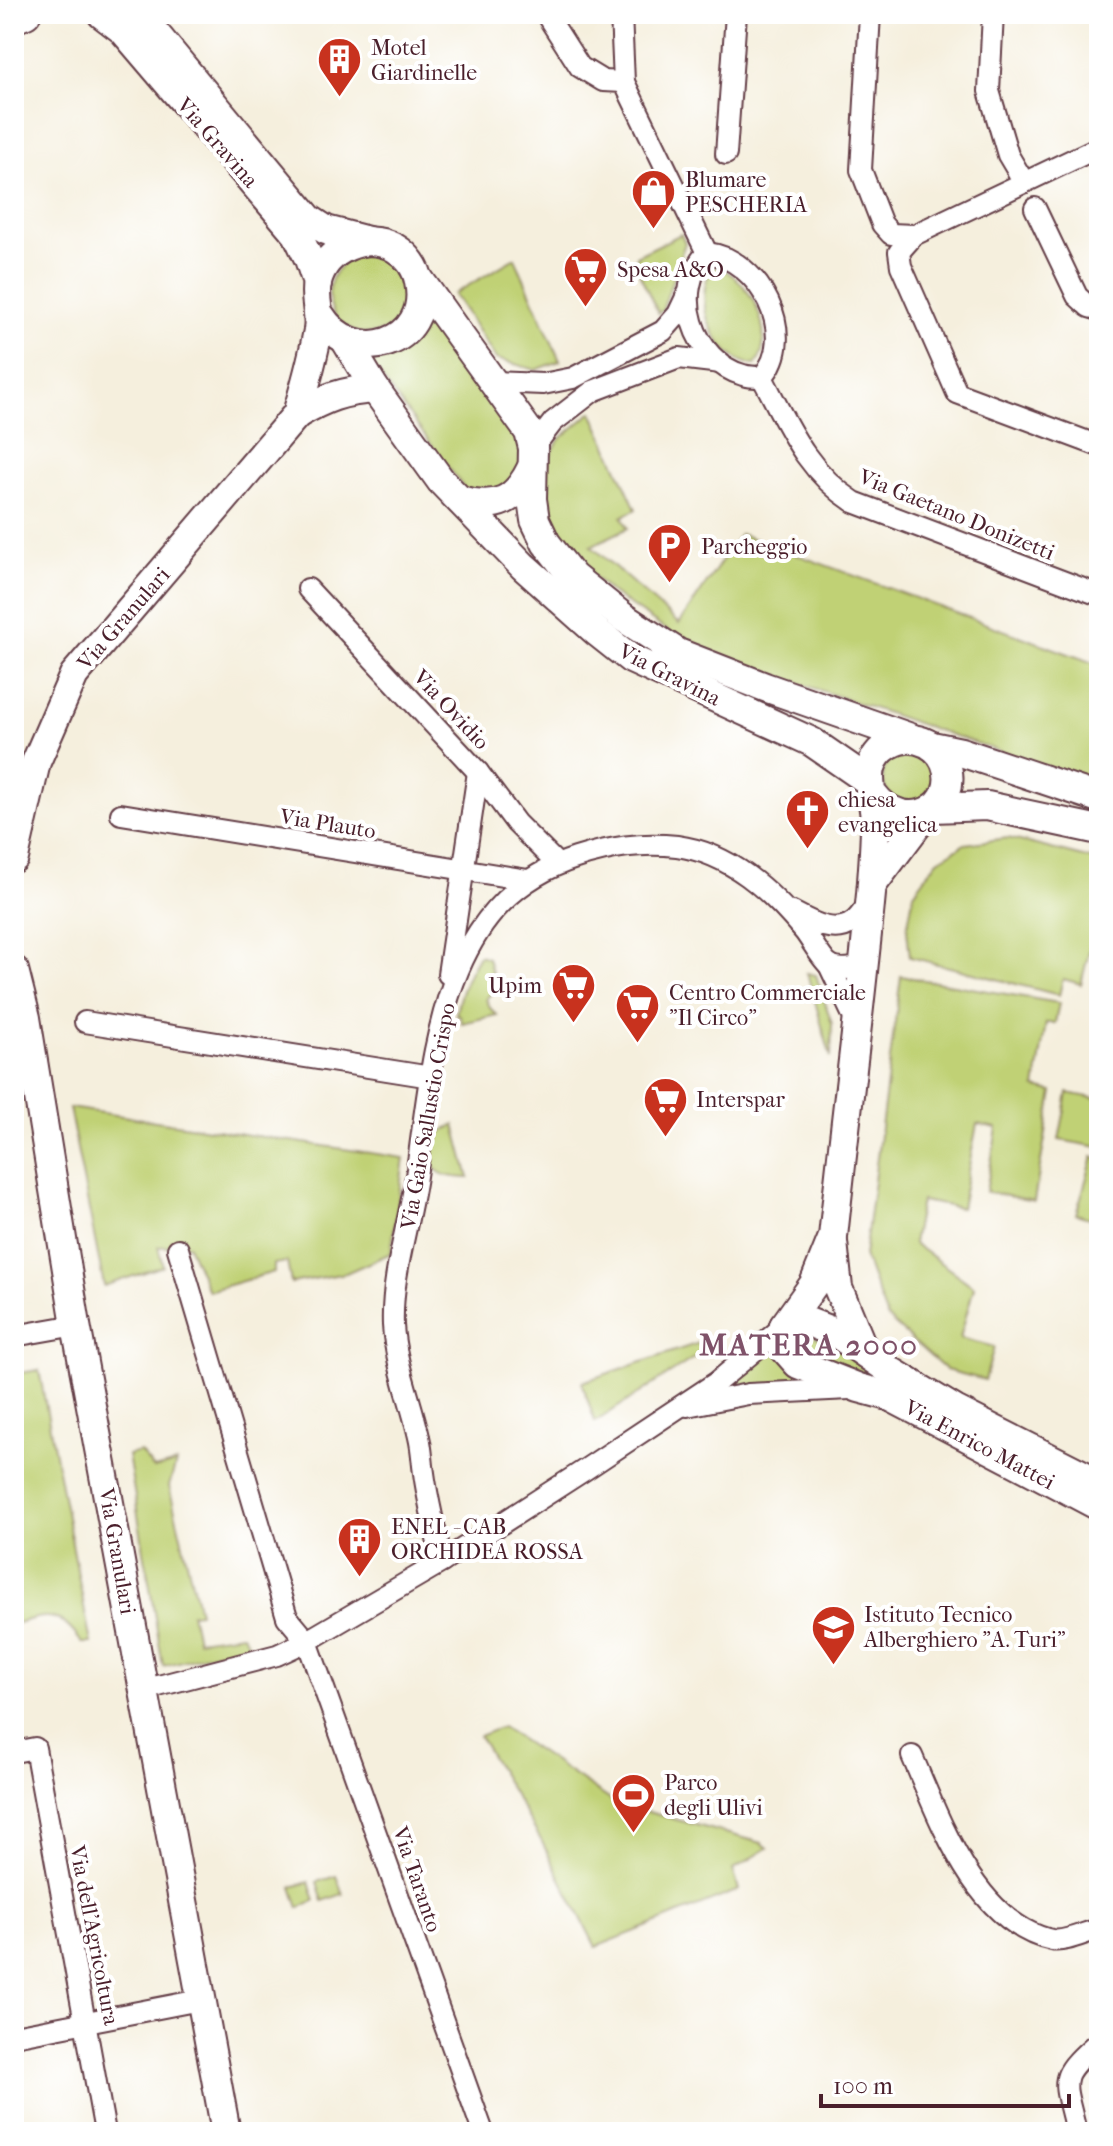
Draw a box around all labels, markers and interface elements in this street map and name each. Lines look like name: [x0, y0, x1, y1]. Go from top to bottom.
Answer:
place label: Motel Giardinelle: [371, 35, 477, 86]
building icon: Motel Giardinelle: [316, 36, 364, 99]
street label: Via Gravina: [170, 92, 264, 194]
place label: Blumare PESCHERIA: [685, 167, 808, 218]
shop icon: Blumare PESCHERIA: [630, 168, 678, 231]
supermarket icon: Spesa A&O: [562, 245, 610, 308]
place label: Spesa A&O: [617, 257, 724, 283]
street label: Via Gaetano Donizetti: [854, 463, 1059, 566]
parking icon: Parcheggio: [646, 522, 694, 585]
place label: Parcheggio: [701, 534, 807, 560]
street label: Via Granulari: [71, 562, 176, 676]
street label: Via Gravina: [613, 638, 726, 712]
street label: Via Ovidio: [407, 664, 495, 755]
place label: chiesa evangelica: [838, 787, 938, 838]
church icon: chiesa evangelica: [783, 788, 831, 851]
street label: Via Plauto: [277, 803, 378, 844]
supermarket icon: Upim: [549, 961, 597, 1024]
place label: Upim: [488, 973, 543, 999]
place label: Centro Commerciale "Il Circo": [669, 980, 866, 1031]
supermarket icon: Centro Commerciale "Il Circo": [614, 981, 662, 1044]
street label: Via Gaio Sallustio Crispo: [395, 1001, 461, 1232]
supermarket icon: Interspar: [641, 1075, 689, 1138]
place label: Interspar: [696, 1087, 786, 1113]
district label: MATERA 2000: [699, 1328, 919, 1363]
street label: Via Enrico Mattei: [899, 1394, 1060, 1496]
street label: Via Granulari: [93, 1485, 141, 1617]
place label: ENEL - CAB ORCHIDEA ROSSA: [391, 1514, 584, 1565]
building icon: ENEL - CAB ORCHIDEA ROSSA: [336, 1515, 384, 1578]
place label: Istituto Tecnico Alberghiero "A. Turi": [863, 1602, 1066, 1653]
school or university icon: Istituto Tecnico Alberghiero "A. Turi": [809, 1603, 857, 1666]
place label: Parco degli Ulivi: [664, 1770, 763, 1821]
sports icon: Parco degli Ulivi: [609, 1771, 657, 1834]
street label: Via Taranto: [387, 1822, 447, 1936]
street label: Via dell'Agricoltura: [64, 1842, 124, 2028]
scale bar: [821, 2058, 1069, 2108]
text: 100 m: [833, 2072, 893, 2100]

